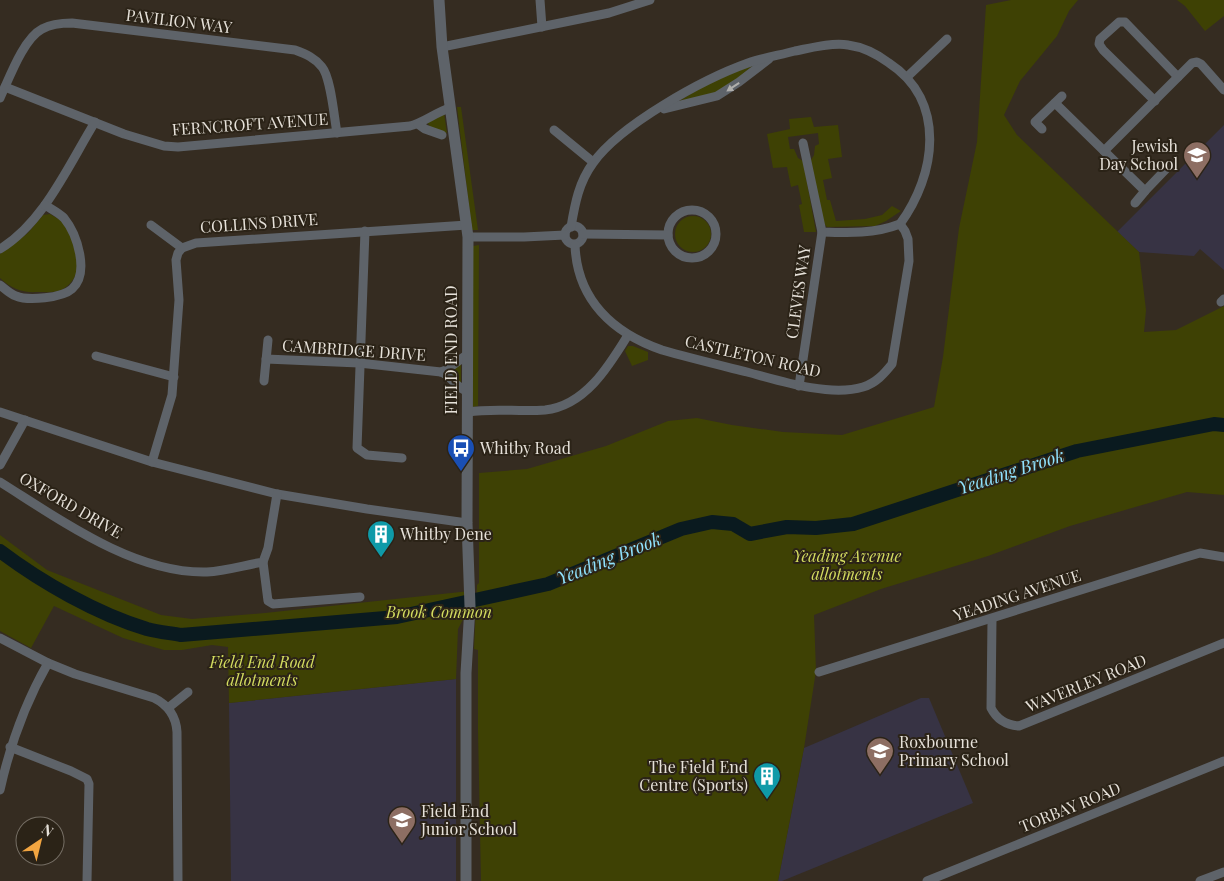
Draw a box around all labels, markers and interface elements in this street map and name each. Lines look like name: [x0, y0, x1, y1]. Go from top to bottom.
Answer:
street label: PAVILION WAY: [125, 4, 234, 38]
one-way arrow: [726, 82, 740, 92]
street label: FERNCROFT AVENUE: [171, 108, 329, 139]
place label: Jewish Day School: [1099, 135, 1179, 174]
school or university icon: Jewish Day School: [1182, 140, 1212, 179]
street label: COLLINS DRIVE: [199, 208, 319, 237]
street label: CLEVES WAY: [781, 243, 815, 340]
street label: FIELD END ROAD: [440, 285, 461, 415]
street label: CASTLETON ROAD: [683, 330, 823, 381]
street label: CAMBRIDGE DRIVE: [282, 334, 427, 365]
bus stop icon: Whitby Road: [446, 433, 476, 472]
place label: Whitby Road: [479, 437, 571, 458]
water label: Yeading Brook: [954, 442, 1067, 500]
street label: OXFORD DRIVE: [16, 467, 126, 542]
building icon: Whitby Dene: [366, 519, 396, 558]
place label: Whitby Dene: [399, 523, 492, 544]
water label: Yeading Brook: [553, 526, 665, 590]
park label: Yeading Avenue allotments: [793, 545, 902, 584]
street label: YEADING AVENUE: [950, 564, 1083, 625]
park label: Brook Common: [385, 601, 492, 622]
street label: WAVERLEY ROAD: [1021, 649, 1149, 717]
park label: Field End Road allotments: [208, 651, 316, 690]
place label: Roxbourne Primary School: [899, 731, 1009, 770]
school or university icon: Roxbourne Primary School: [865, 736, 895, 775]
place label: The Field End Centre (Sports): [639, 756, 748, 795]
building icon: The Field End Centre (Sports): [752, 761, 782, 800]
street label: TORBAY ROAD: [1016, 777, 1124, 836]
place label: Field End Junior School: [420, 800, 517, 839]
school or university icon: Field End Junior School: [387, 805, 417, 844]
north arrow: [15, 816, 65, 866]
text: N: [38, 819, 57, 841]

